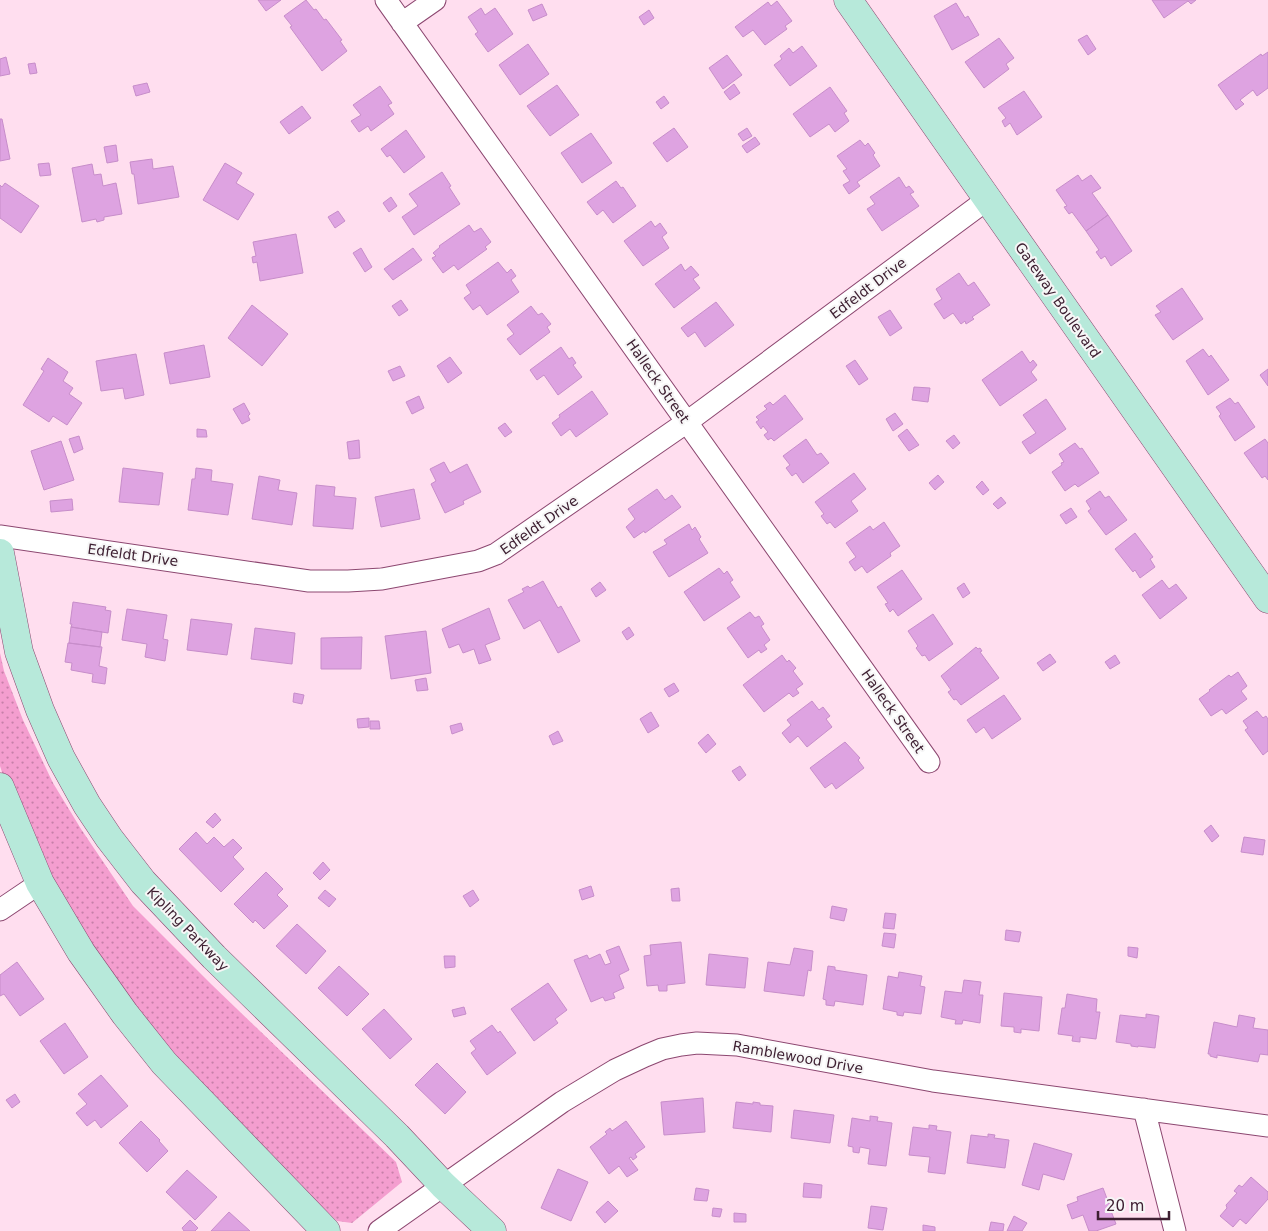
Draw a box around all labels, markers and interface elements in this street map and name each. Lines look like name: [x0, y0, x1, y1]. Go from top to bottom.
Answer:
street label: Gateway Boulevard: [1012, 239, 1104, 361]
street label: Edfeldt Drive: [827, 254, 909, 322]
street label: Halleck Street: [623, 336, 693, 426]
street label: Edfeldt Drive: [497, 492, 581, 558]
street label: Edfeldt Drive: [87, 541, 179, 569]
street label: Halleck Street: [858, 666, 928, 756]
street label: Kipling Parkway: [144, 884, 232, 974]
street label: Ramblewood Drive: [731, 1038, 865, 1076]
scale bar: [1098, 1188, 1169, 1220]
text: 20 m: [1106, 1197, 1144, 1215]

